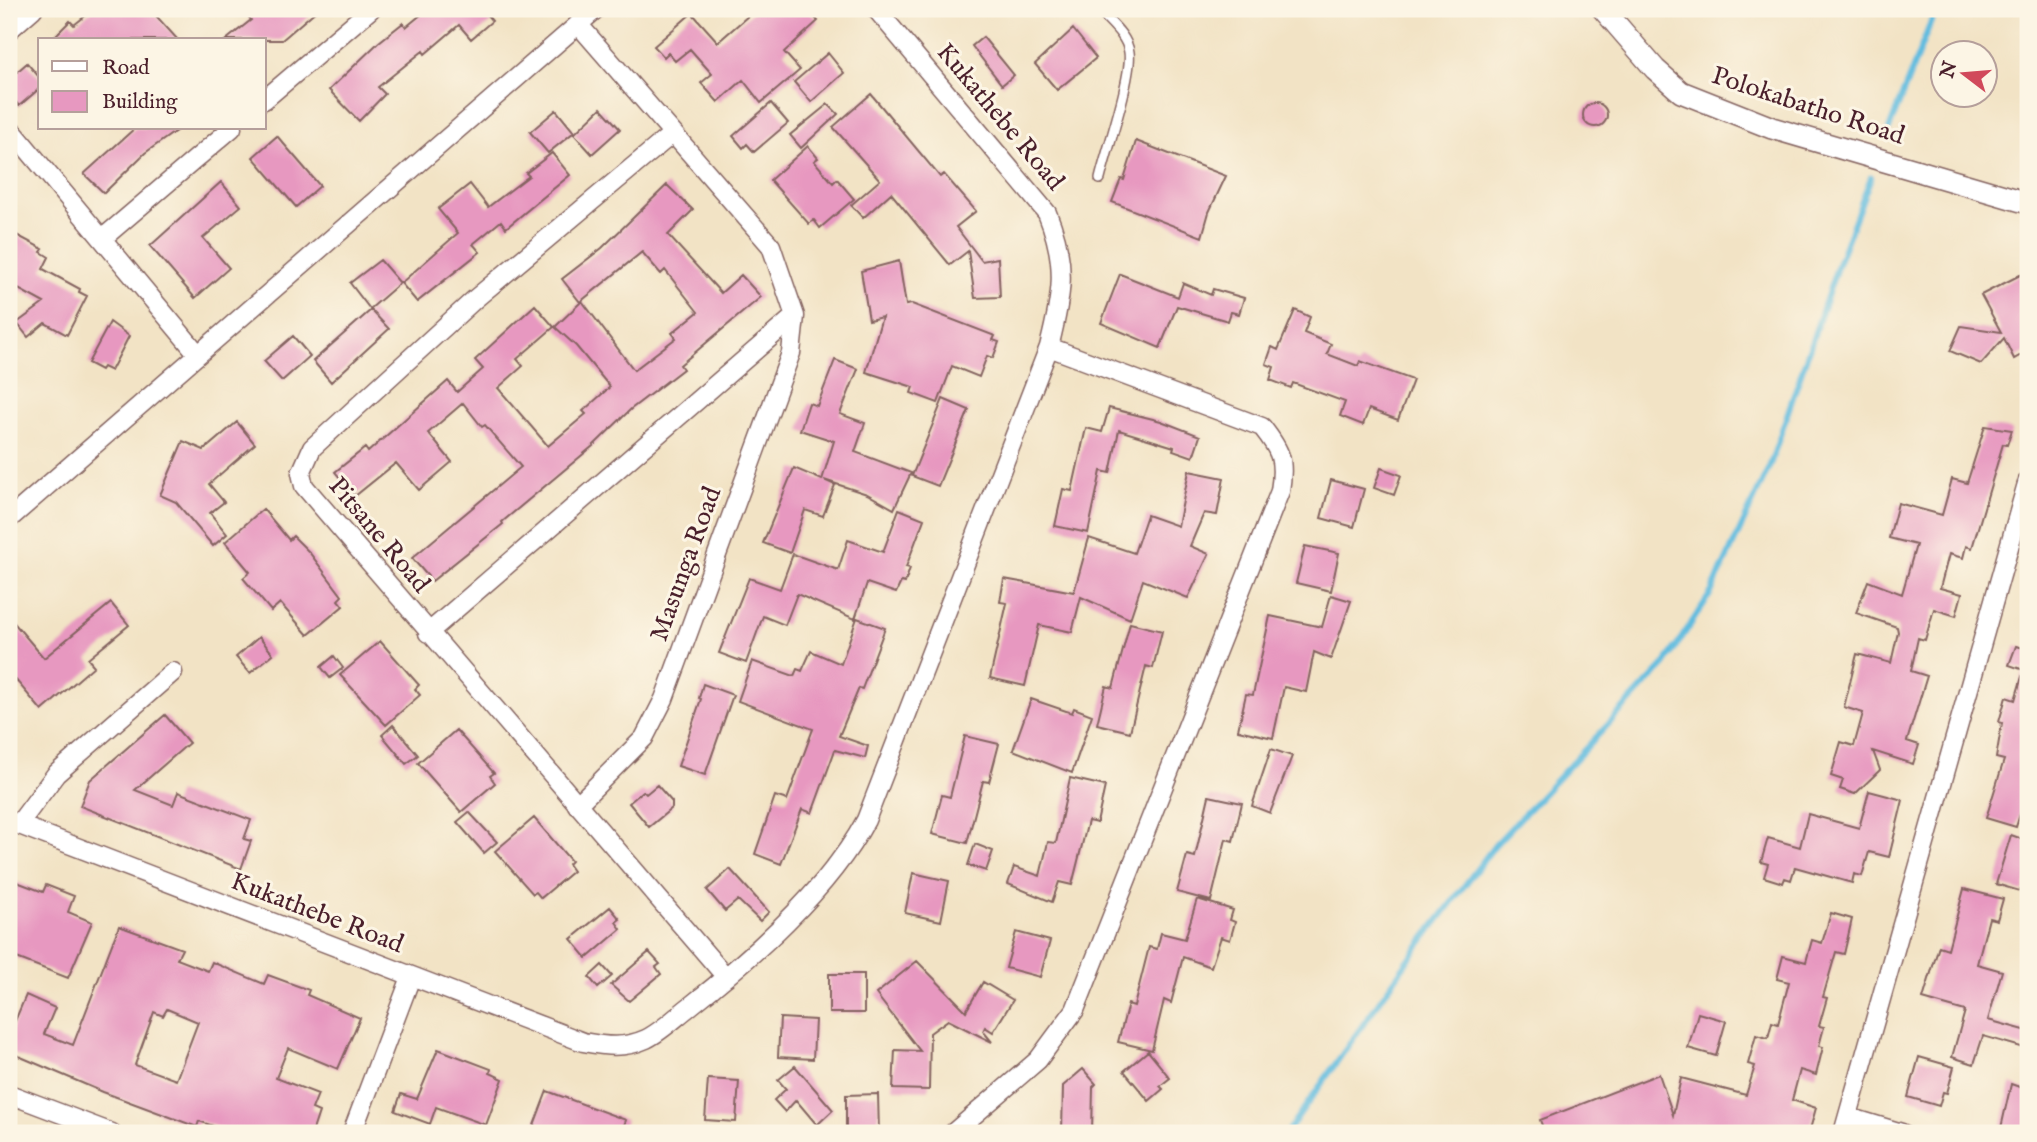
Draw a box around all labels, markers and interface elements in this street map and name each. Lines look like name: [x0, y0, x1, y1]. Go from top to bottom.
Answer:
street label: Kukathebe Road: [929, 37, 1071, 198]
legend: [38, 38, 266, 130]
north arrow: [1928, 38, 1998, 108]
text: Road: [102, 55, 150, 82]
text: N: [1936, 58, 1964, 82]
street label: Polokabatho Road: [1707, 59, 1909, 153]
text: Building: [102, 89, 178, 116]
street label: Pitsane Road: [321, 470, 437, 600]
street label: Masunga Road: [643, 482, 729, 646]
street label: Kukathebe Road: [226, 865, 408, 961]

